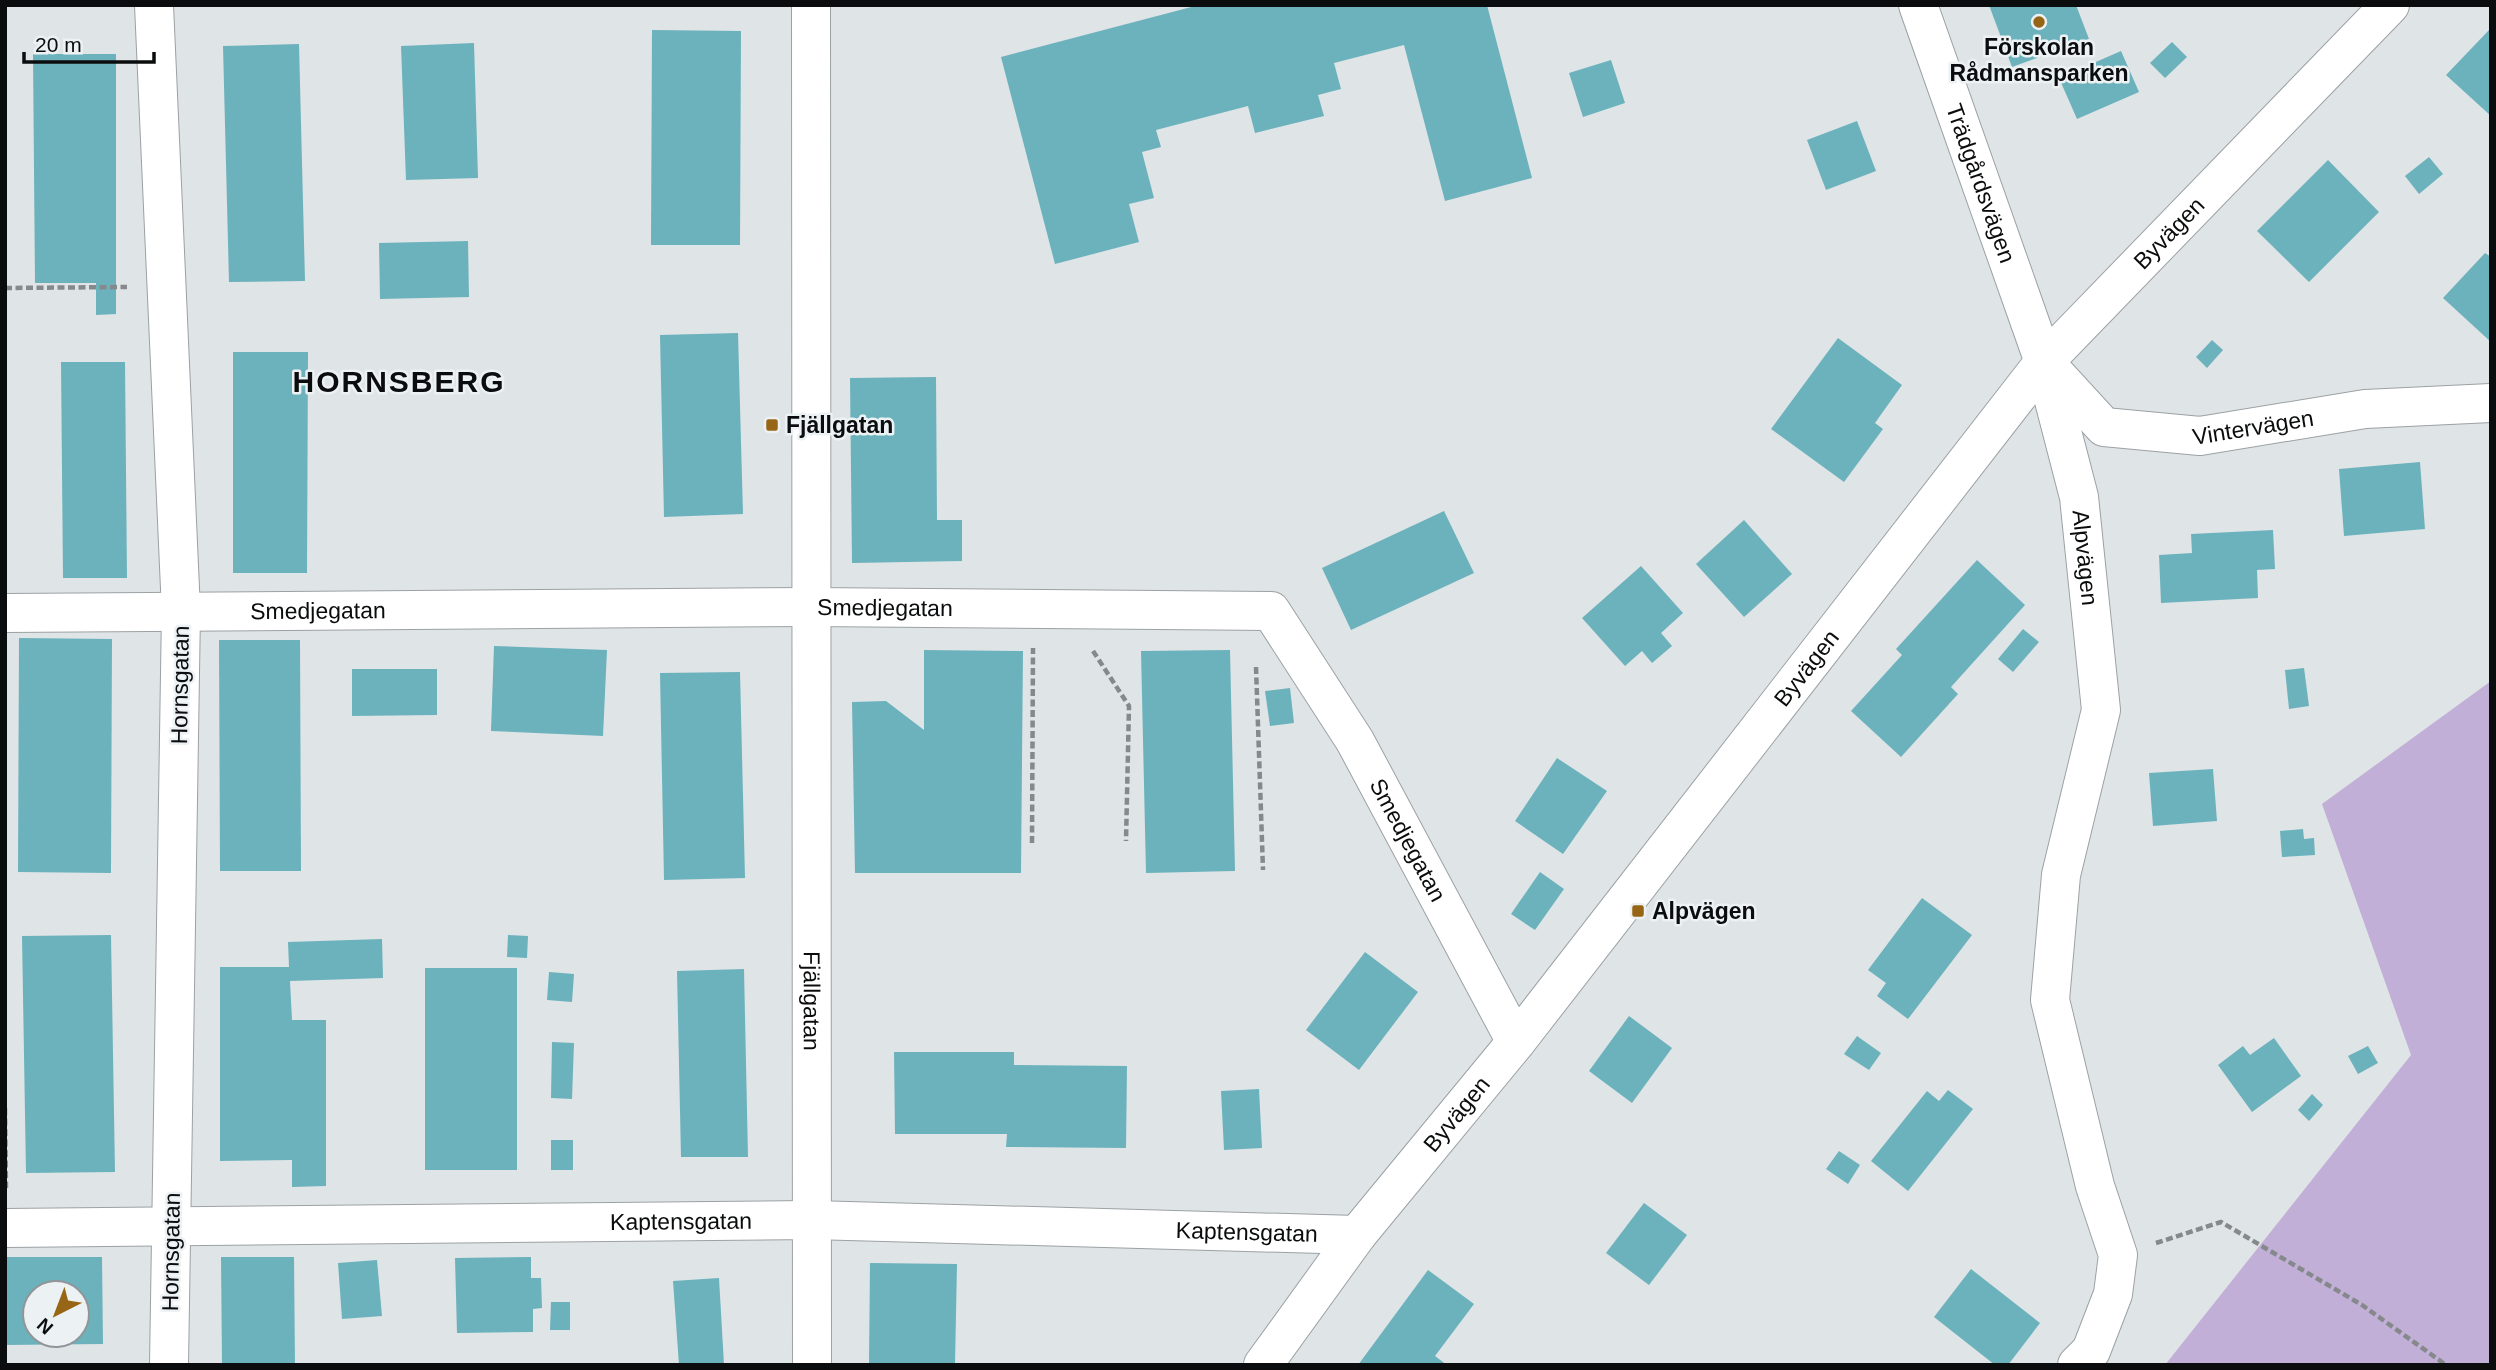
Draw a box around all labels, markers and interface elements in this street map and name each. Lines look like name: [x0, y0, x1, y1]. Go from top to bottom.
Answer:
marker: Förskolan Rådmansparken: [2031, 14, 2047, 30]
scale bar: [24, 21, 154, 65]
text: 20 m: [35, 33, 82, 56]
place label: Förskolan Rådmansparken: [1950, 34, 2128, 86]
street label: Trädgårdsvägen: [1941, 100, 2021, 266]
street label: Byvägen: [2129, 192, 2209, 274]
district label: HORNSBERG: [292, 365, 506, 398]
street label: Vintervägen: [2191, 405, 2316, 450]
place label: Fjällgatan: [786, 412, 893, 438]
marker: Fjällgatan: [764, 417, 780, 433]
street label: Alpvägen: [2067, 509, 2103, 607]
street label: Smedjegatan: [817, 594, 953, 621]
street label: Smedjegatan: [250, 597, 386, 624]
street label: Hornsgatan: [166, 625, 194, 745]
street label: Byvägen: [1769, 625, 1844, 711]
street label: Smedjegatan: [1364, 774, 1451, 906]
place label: Alpvägen: [1652, 898, 1756, 924]
marker: Alpvägen: [1630, 903, 1646, 919]
street label: Fjällgatan: [799, 951, 825, 1051]
street label: Byvägen: [1418, 1071, 1495, 1157]
street label: Hornsgatan: [157, 1192, 185, 1312]
street label: Kaptensgatan: [610, 1208, 752, 1235]
street label: Kaptensgatan: [1175, 1217, 1318, 1247]
north arrow: [21, 1279, 91, 1349]
text: N: [33, 1314, 57, 1339]

